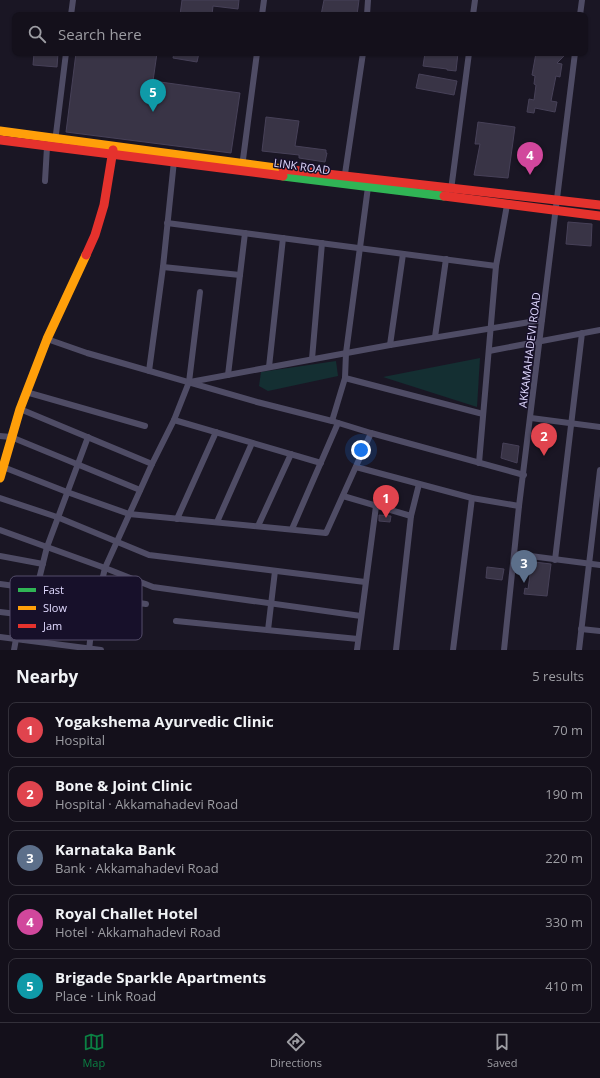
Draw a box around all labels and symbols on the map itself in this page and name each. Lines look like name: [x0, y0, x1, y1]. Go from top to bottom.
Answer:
pin: 5: [140, 79, 166, 112]
pin: 4: [517, 142, 543, 175]
street label: LINK ROAD: [273, 155, 331, 177]
street label: AKKAMAHADEVI ROAD: [514, 291, 544, 409]
pin: 2: [531, 423, 557, 456]
your location: [351, 440, 371, 460]
pin: 1: [373, 485, 399, 518]
pin: 3: [511, 550, 537, 583]
legend: [10, 576, 142, 640]
text: Fast: [43, 582, 64, 597]
text: Slow: [43, 600, 67, 615]
text: Jam: [42, 618, 62, 633]

